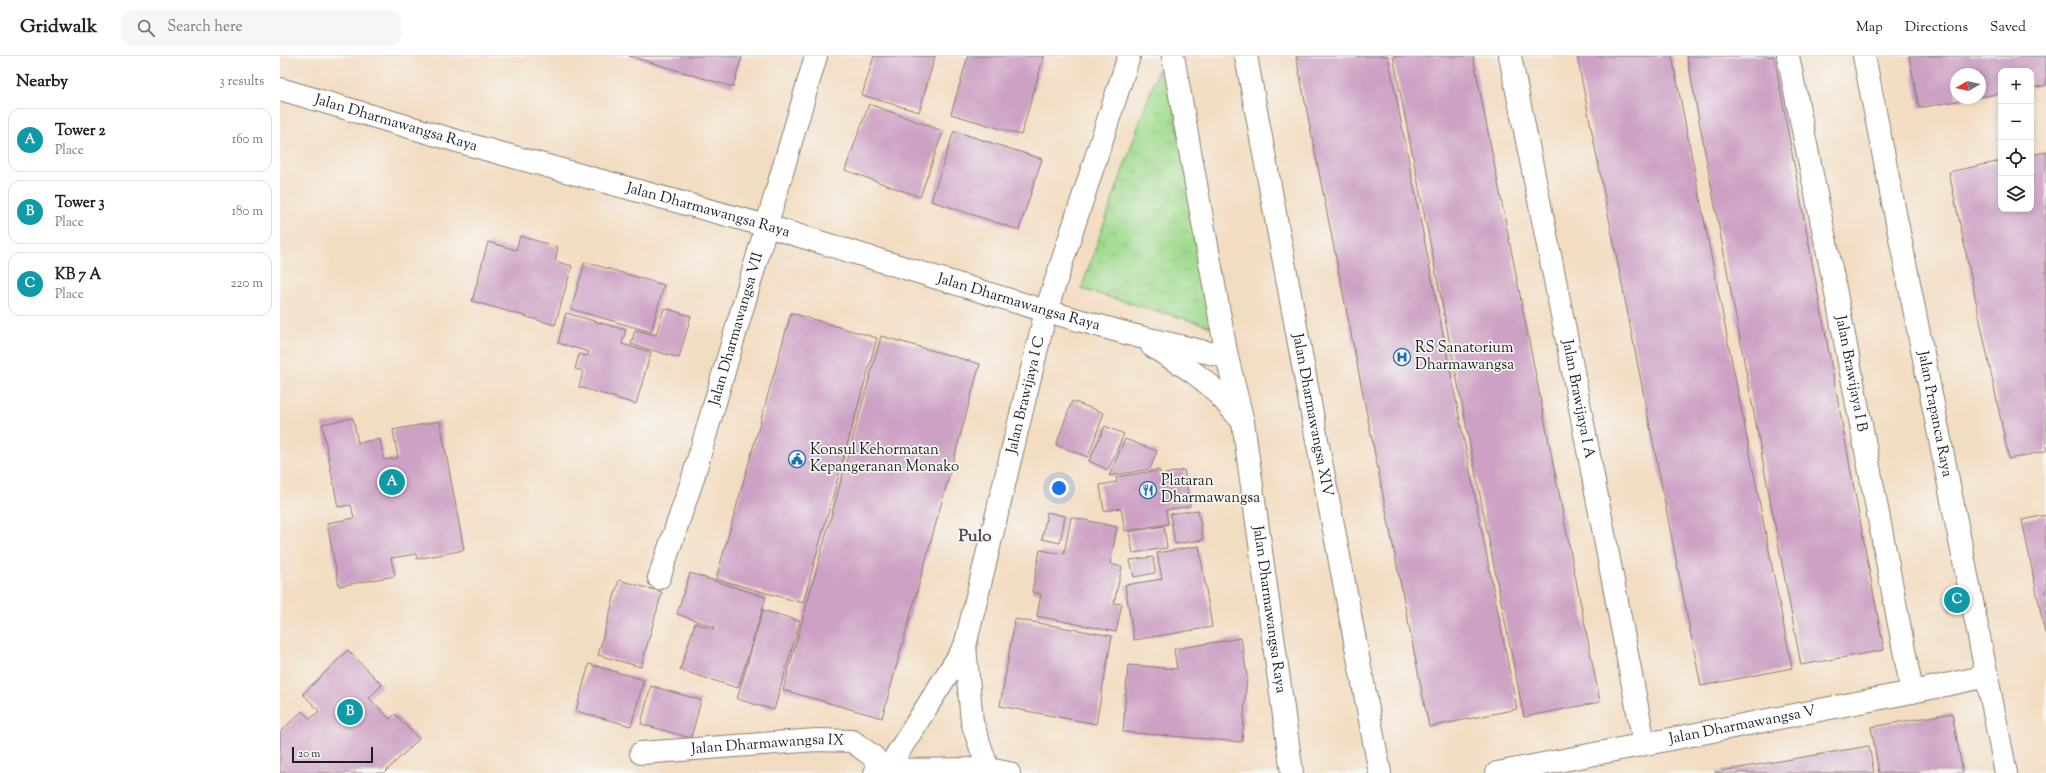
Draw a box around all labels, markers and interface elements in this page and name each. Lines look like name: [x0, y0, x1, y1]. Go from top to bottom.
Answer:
search box: [121, 10, 401, 46]
text: Gridwalk: [20, 14, 97, 41]
icon: search: [135, 17, 157, 39]
text: Search here: [167, 17, 243, 38]
text: Map: [1856, 18, 1883, 38]
text: Directions: [1905, 18, 1968, 38]
text: Saved: [1990, 18, 2026, 38]
north arrow: [1950, 68, 1986, 104]
map controls: [1998, 68, 2034, 212]
button: +: [1998, 68, 2034, 104]
text: Nearby: [16, 70, 68, 94]
text: 3 results: [219, 73, 264, 91]
street label: Jalan Dharmawangsa Raya: [311, 89, 480, 157]
button: −: [1998, 104, 2034, 140]
text: Tower 2: [55, 121, 106, 142]
text: A: [25, 131, 35, 149]
text: 160 m: [232, 131, 263, 149]
button: locate: [1998, 140, 2034, 176]
text: Place: [55, 142, 84, 160]
button: layers: [1998, 176, 2034, 212]
street label: Jalan Dharmawangsa Raya: [623, 177, 793, 243]
text: Tower 3: [55, 193, 105, 214]
text: B: [26, 203, 34, 221]
text: 180 m: [232, 203, 263, 221]
text: Place: [55, 214, 84, 232]
street label: Jalan Dharmawangsa VII: [704, 250, 769, 409]
text: KB 7 A: [55, 265, 101, 286]
street label: Jalan Dharmawangsa Raya: [934, 268, 1103, 336]
text: C: [25, 275, 35, 293]
text: 220 m: [230, 275, 263, 293]
text: Place: [55, 286, 84, 304]
street label: Jalan Brawijaya I B: [1830, 313, 1873, 434]
street label: Jalan Dharmawangsa XIV: [1287, 331, 1338, 498]
street label: Jalan Brawijaya I C: [1001, 334, 1050, 457]
street label: Jalan Brawijaya I A: [1556, 337, 1600, 460]
place label: RS Sanatorium Dharmawangsa: [1415, 338, 1514, 376]
hospital icon: RS Sanatorium Dharmawangsa: [1392, 347, 1412, 367]
street label: Jalan Prapanca Raya: [1912, 348, 1958, 479]
place label: Konsul Kehormatan Kepangeranan Monako: [810, 440, 959, 478]
public building icon: Konsul Kehormatan Kepangeranan Monako: [787, 449, 807, 469]
pin: A: [379, 467, 405, 497]
place label: Plataran Dharmawangsa: [1161, 471, 1260, 509]
your location: [1049, 478, 1069, 498]
restaurant icon: Plataran Dharmawangsa: [1138, 480, 1158, 500]
street label: Jalan Dharmawangsa Raya: [1247, 523, 1291, 695]
district label: Pulo: [958, 525, 992, 549]
pin: C: [1944, 585, 1970, 615]
pin: B: [337, 697, 363, 727]
street label: Jalan Dharmawangsa V: [1666, 701, 1818, 750]
street label: Jalan Dharmawangsa IX: [690, 729, 844, 760]
scale bar: [292, 745, 373, 764]
text: 20 m: [298, 746, 320, 762]

